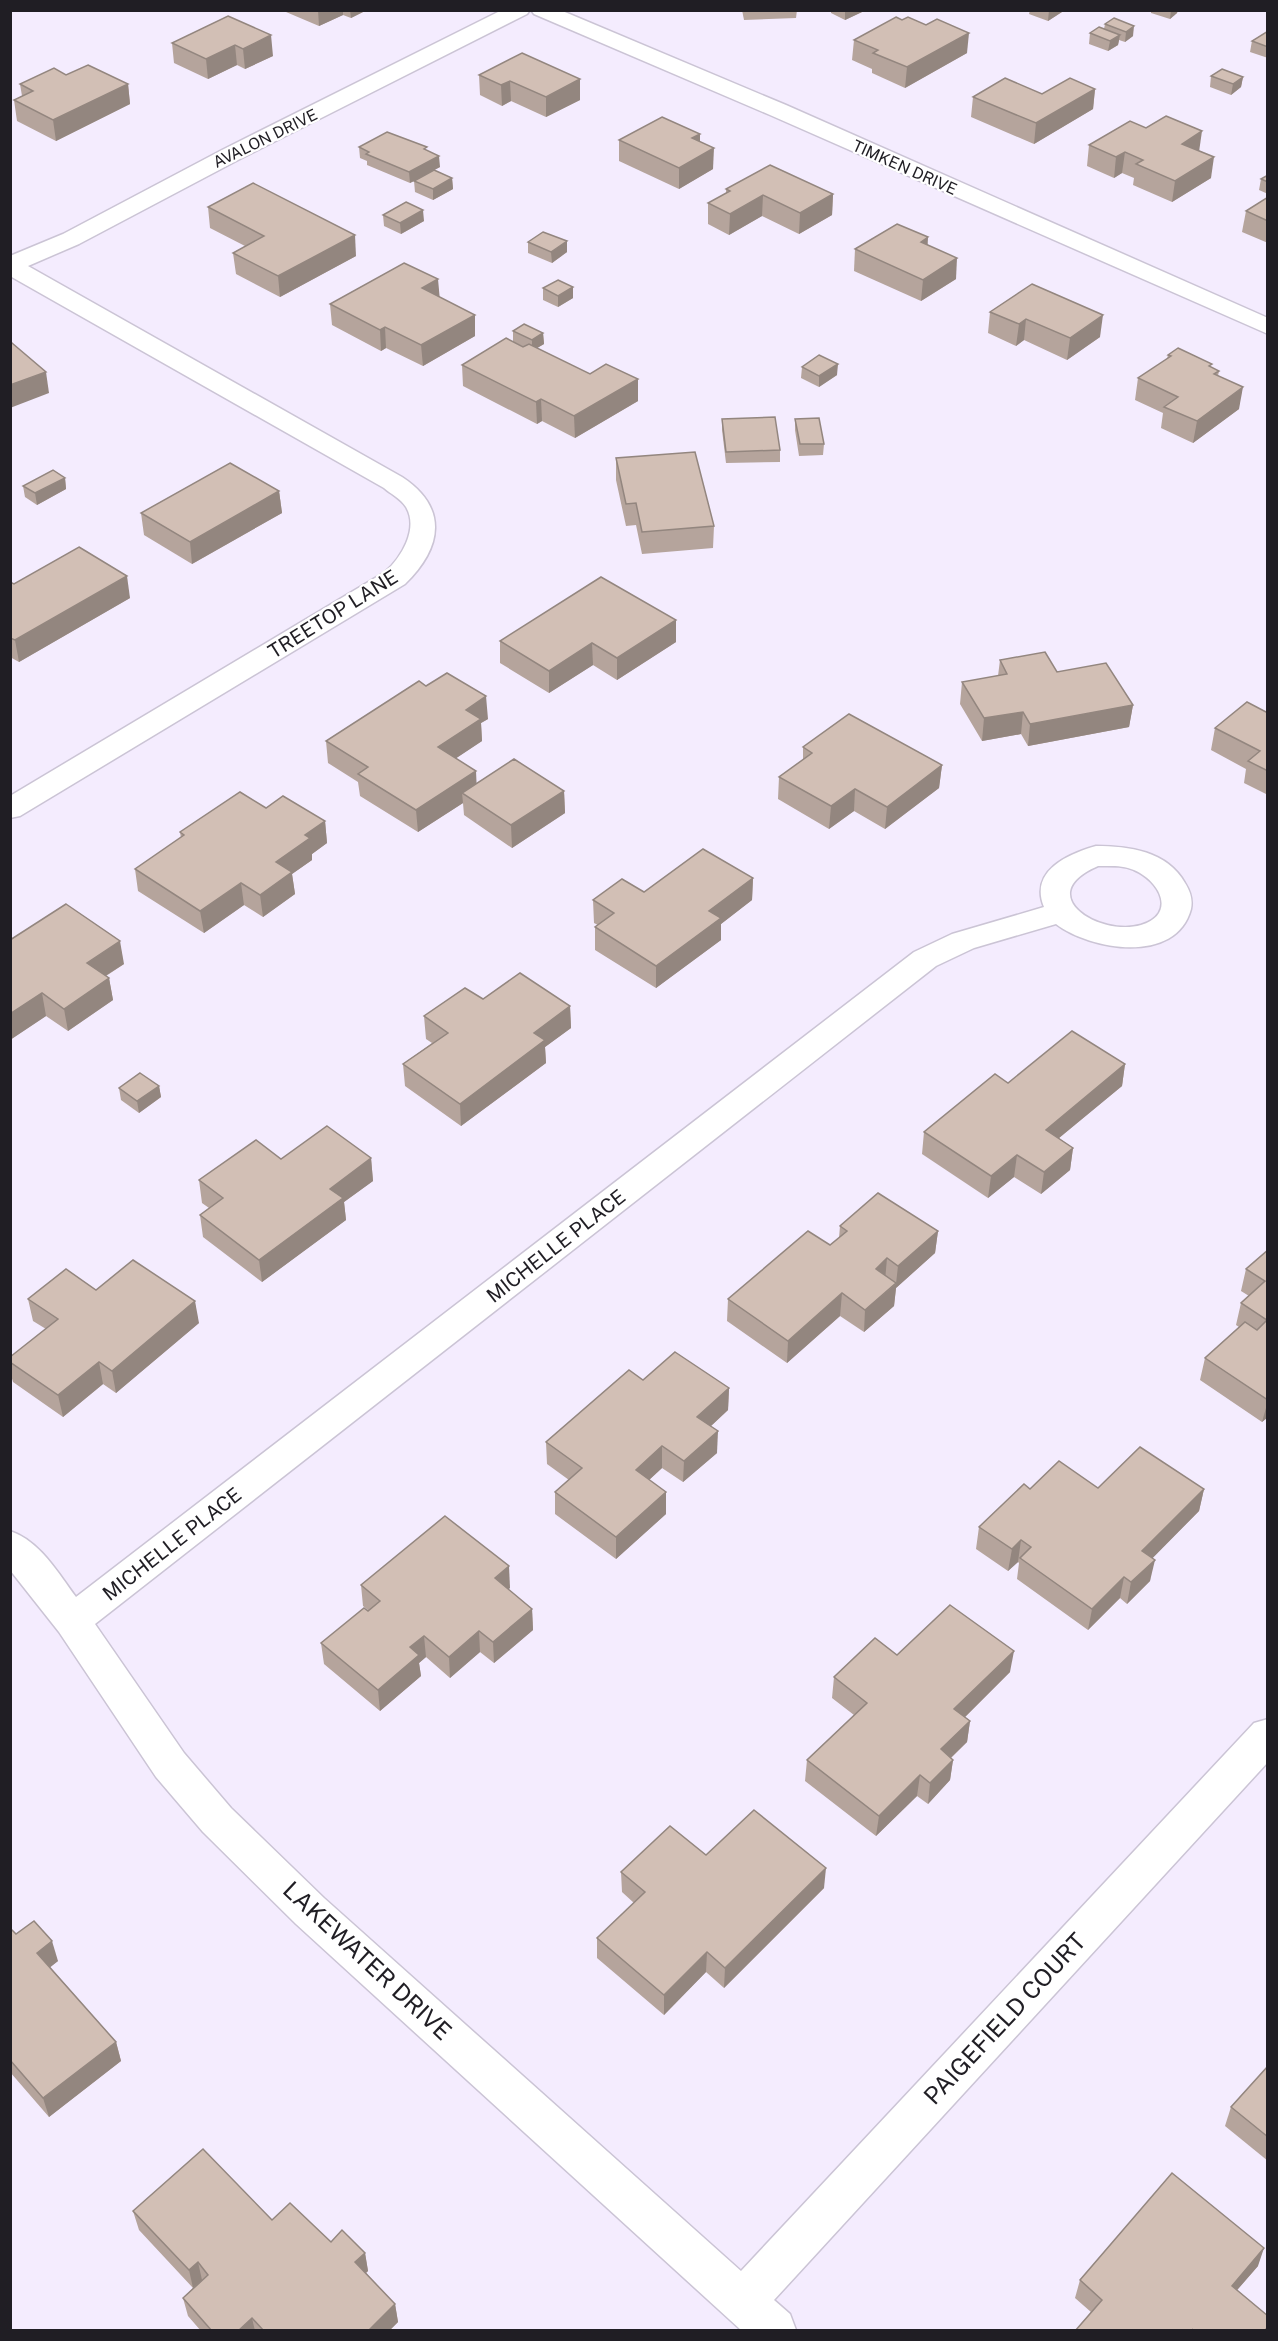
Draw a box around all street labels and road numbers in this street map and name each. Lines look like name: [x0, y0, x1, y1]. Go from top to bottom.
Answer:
street label: AVALON DRIVE: [210, 105, 320, 172]
street label: TIMKEN DRIVE: [850, 136, 960, 199]
street label: TREETOP LANE: [264, 565, 402, 663]
street label: MICHELLE PLACE: [482, 1184, 630, 1308]
street label: MICHELLE PLACE: [98, 1482, 246, 1606]
street label: LAKEWATER DRIVE: [278, 1875, 458, 2045]
street label: PAIGEFIELD COURT: [918, 1927, 1091, 2110]

